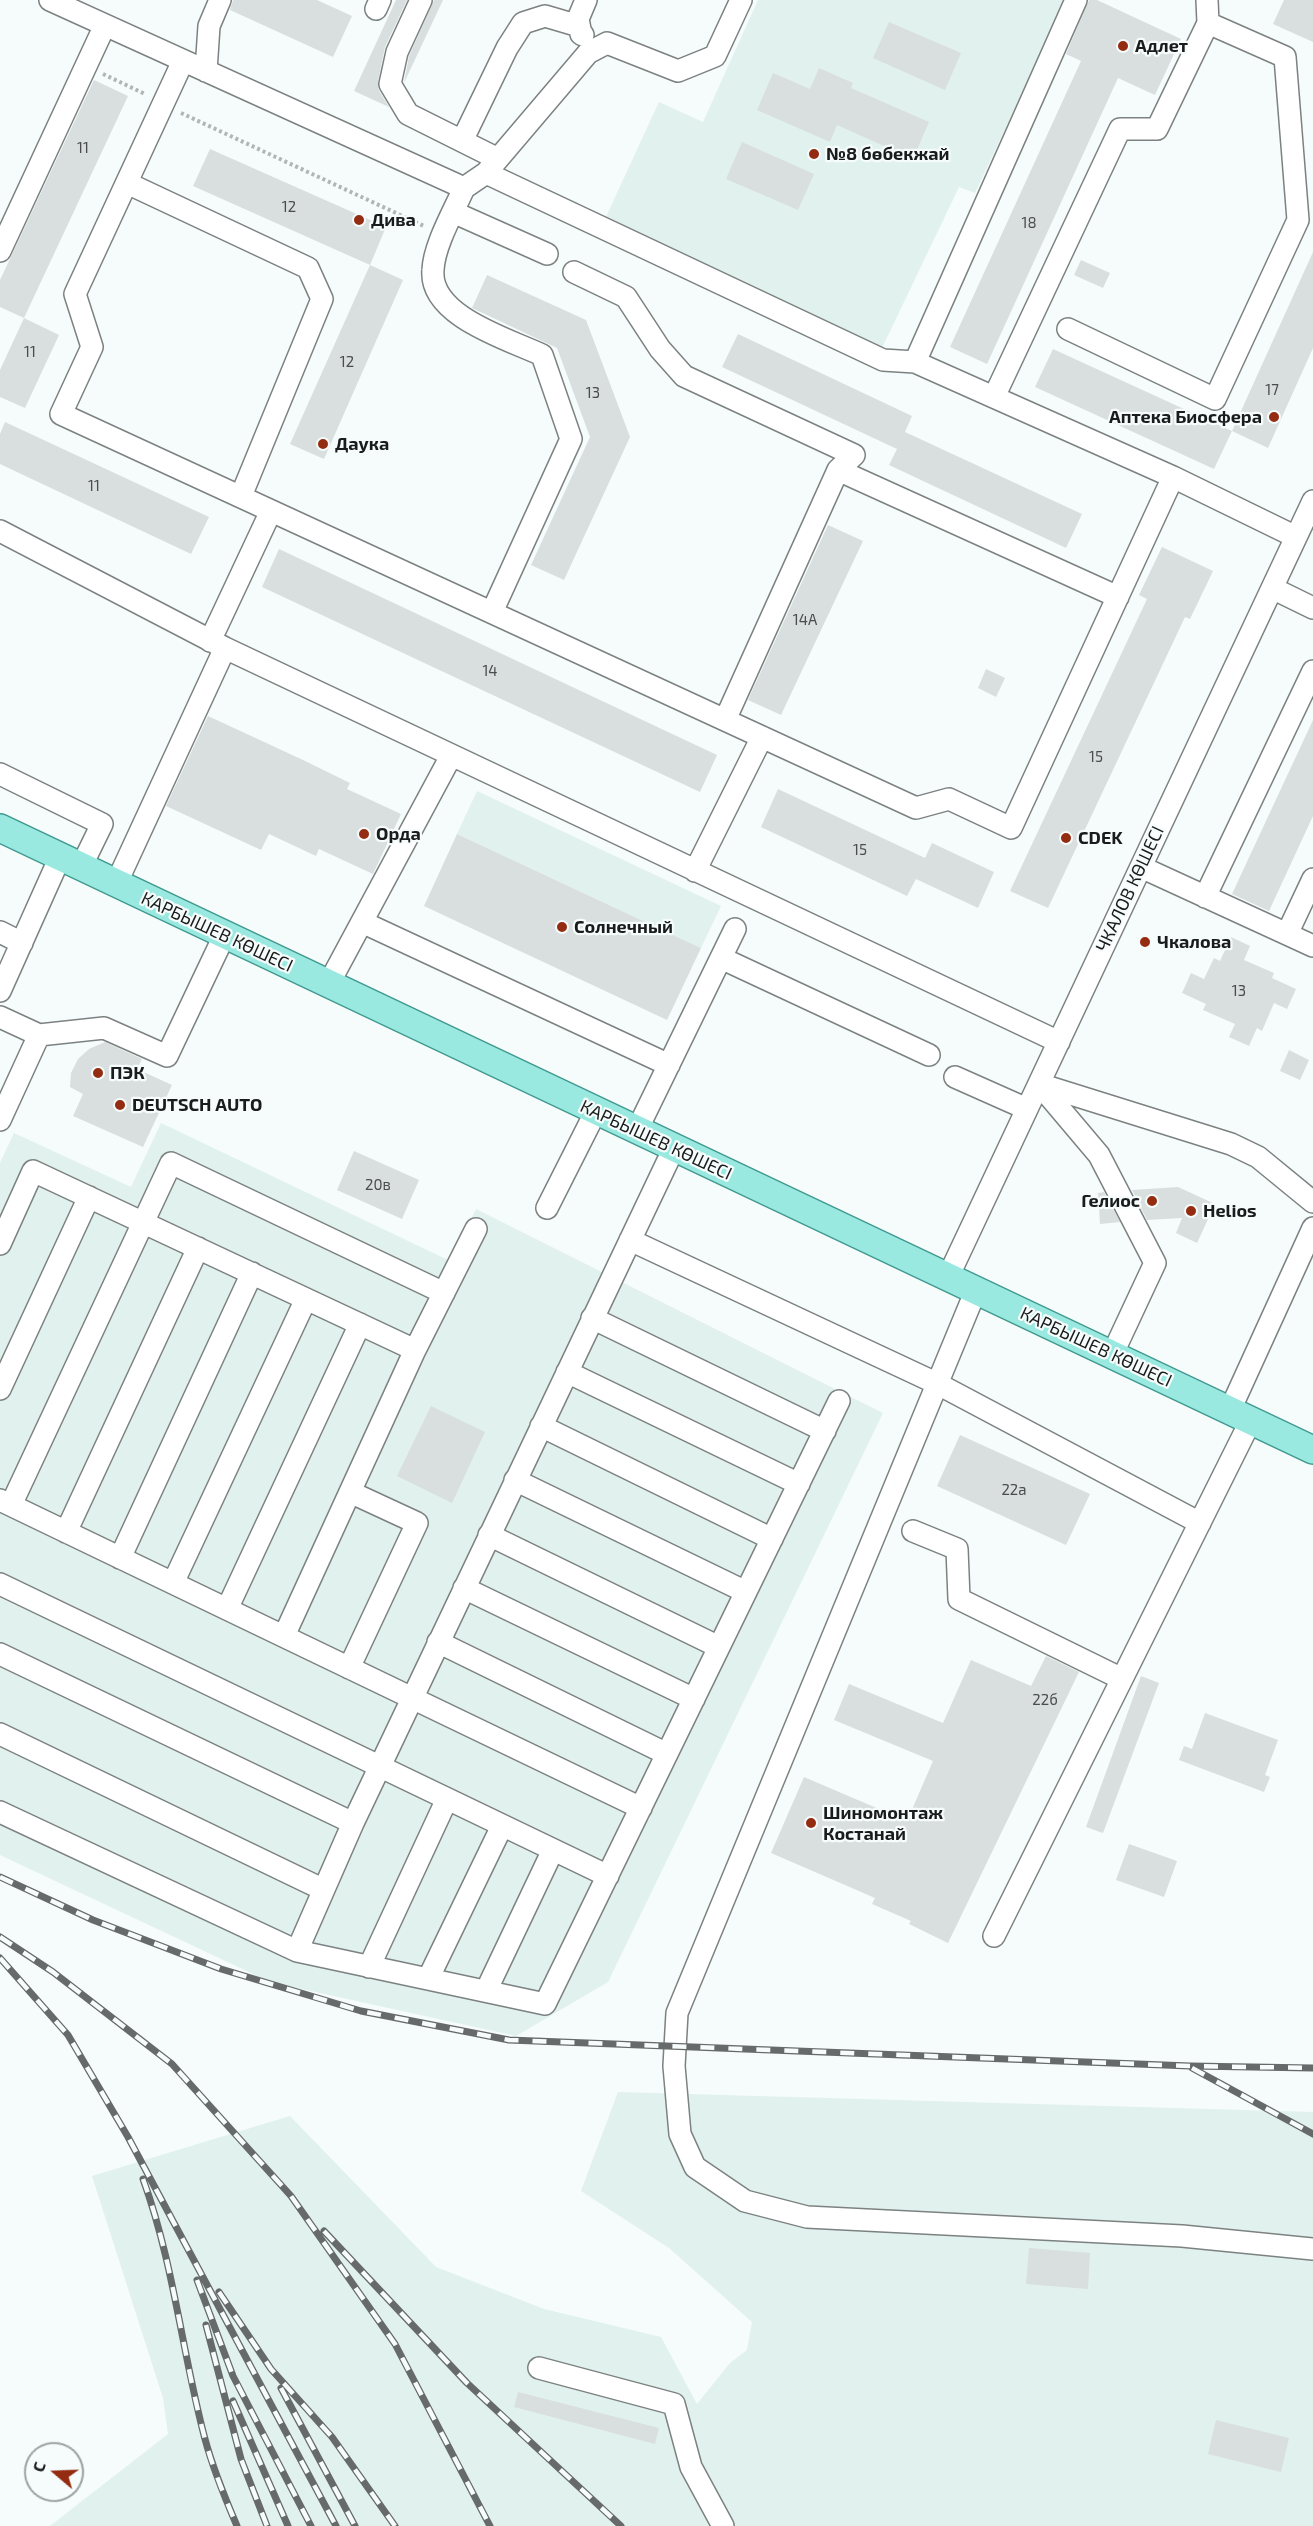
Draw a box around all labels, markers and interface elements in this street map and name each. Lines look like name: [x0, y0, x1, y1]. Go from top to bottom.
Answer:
place label: Адлет: [1135, 35, 1188, 57]
marker: Адлет: [1116, 39, 1130, 53]
house number: 11: [77, 139, 89, 157]
place label: №8 бөбекжай: [826, 143, 950, 165]
marker: №8 бөбекжай: [807, 147, 821, 161]
house number: 12: [282, 198, 296, 216]
place label: Дива: [371, 209, 416, 231]
marker: Дива: [352, 213, 366, 227]
house number: 18: [1021, 214, 1037, 232]
house number: 11: [24, 343, 36, 361]
house number: 12: [340, 353, 354, 371]
house number: 17: [1265, 381, 1279, 399]
house number: 13: [586, 384, 600, 402]
place label: Аптека Биосфера: [1109, 406, 1262, 428]
marker: Аптека Биосфера: [1267, 410, 1281, 424]
place label: Даука: [335, 433, 389, 455]
marker: Даука: [316, 437, 330, 451]
house number: 11: [88, 477, 100, 495]
house number: 14А: [793, 611, 817, 629]
house number: 14: [482, 662, 498, 680]
house number: 15: [1089, 748, 1103, 766]
place label: Орда: [376, 823, 421, 845]
street label: ЧКАЛОВ КӨШЕСІ: [1091, 823, 1169, 955]
marker: Орда: [357, 827, 371, 841]
place label: CDEK: [1078, 827, 1123, 849]
marker: CDEK: [1059, 831, 1073, 845]
house number: 15: [853, 841, 867, 859]
street label: КАРБЫШЕВ КӨШЕСІ: [138, 887, 296, 977]
place label: Солнечный: [574, 916, 673, 938]
marker: Солнечный: [555, 920, 569, 934]
place label: Чкалова: [1157, 931, 1231, 953]
marker: Чкалова: [1138, 935, 1152, 949]
house number: 13: [1232, 982, 1246, 1000]
place label: ПЭК: [110, 1062, 145, 1084]
marker: ПЭК: [91, 1066, 105, 1080]
place label: DEUTSCH AUTO: [132, 1094, 262, 1116]
street label: КАРБЫШЕВ КӨШЕСІ: [577, 1095, 735, 1185]
marker: DEUTSCH AUTO: [113, 1098, 127, 1112]
house number: 20в: [365, 1176, 391, 1194]
place label: Гелиос: [1081, 1190, 1140, 1212]
marker: Гелиос: [1145, 1194, 1159, 1208]
place label: Helios: [1203, 1200, 1257, 1222]
marker: Helios: [1184, 1204, 1198, 1218]
street label: КАРБЫШЕВ КӨШЕСІ: [1017, 1302, 1175, 1392]
house number: 22а: [1001, 1481, 1027, 1499]
house number: 22б: [1032, 1691, 1058, 1709]
place label: Шиномонтаж Костанай: [823, 1802, 943, 1844]
marker: Шиномонтаж Костанай: [804, 1816, 818, 1830]
north arrow: [24, 2442, 84, 2502]
text: С: [28, 2459, 49, 2474]

